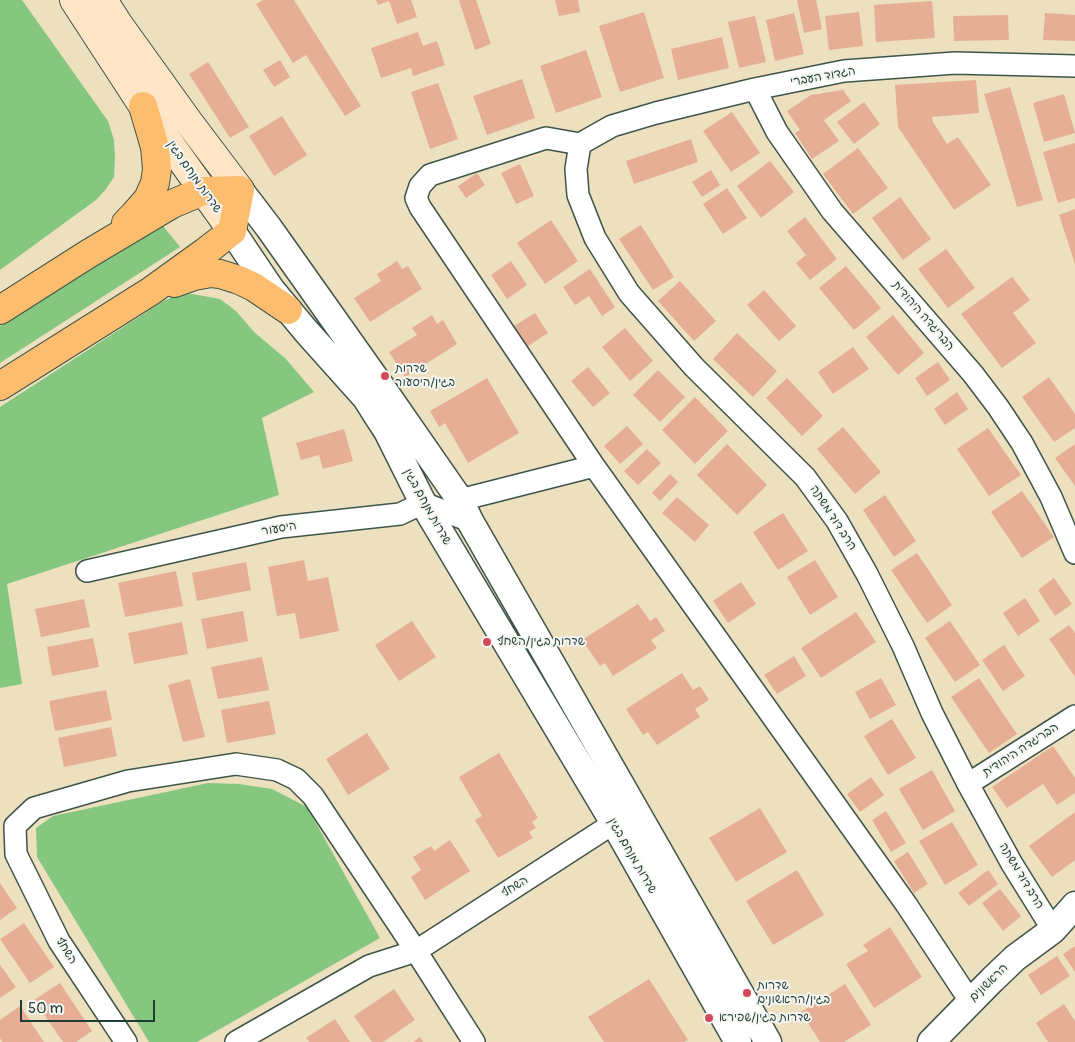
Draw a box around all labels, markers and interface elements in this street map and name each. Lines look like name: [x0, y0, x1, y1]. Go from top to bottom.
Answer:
street label: הגדוד העברי: [789, 64, 857, 90]
street label: שדרות מנחם בגין: [164, 138, 224, 216]
street label: הבריגדה היהודית: [889, 278, 957, 354]
place label: שדרות בגין/היסעור: [395, 362, 455, 390]
marker: שדרות בגין/היסעור: [379, 370, 391, 382]
street label: שדרות מנחם בגין: [400, 466, 454, 548]
street label: הרב דוד משתה: [807, 483, 859, 553]
street label: היסעור: [260, 519, 298, 539]
place label: שדרות בגין/השחף: [497, 635, 585, 649]
marker: שדרות בגין/השחף: [481, 636, 493, 648]
street label: הבריגדה היהודית: [980, 720, 1062, 780]
street label: שדרות מנחם בגין: [604, 815, 660, 897]
street label: הרב דוד משתה: [996, 840, 1046, 912]
street label: השחף: [499, 873, 531, 901]
street label: השחף: [52, 935, 80, 967]
street label: הראשונים: [967, 961, 1011, 1005]
place label: שדרות בגין/הראשונים: [757, 979, 830, 1007]
marker: שדרות בגין/הראשונים: [741, 987, 753, 999]
scale bar: [22, 990, 158, 1022]
text: 50 m: [28, 999, 63, 1018]
place label: שדרות בגין/שפירא: [719, 1011, 811, 1025]
marker: שדרות בגין/שפירא: [703, 1012, 715, 1024]

